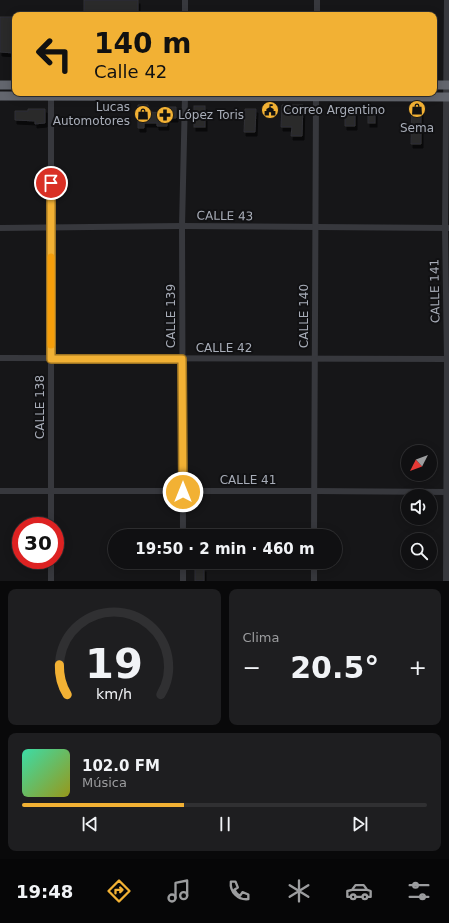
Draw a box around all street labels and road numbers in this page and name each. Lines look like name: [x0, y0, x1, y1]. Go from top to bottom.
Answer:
street label: CALLE 43: [197, 209, 253, 223]
street label: CALLE 141: [427, 259, 443, 323]
street label: CALLE 139: [164, 284, 178, 348]
street label: CALLE 140: [297, 284, 311, 348]
street label: CALLE 42: [196, 341, 252, 355]
street label: CALLE 138: [33, 375, 47, 439]
street label: CALLE 41: [220, 473, 276, 487]

